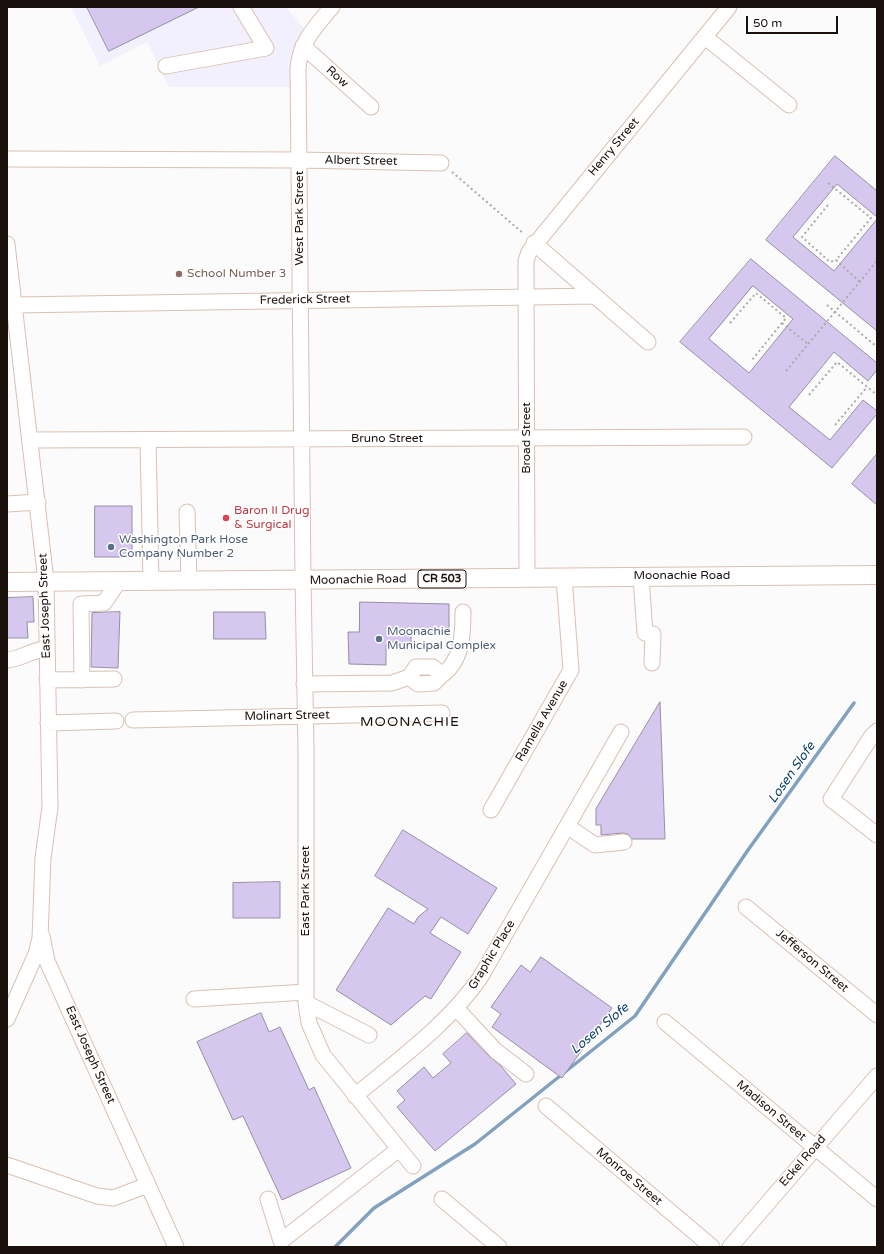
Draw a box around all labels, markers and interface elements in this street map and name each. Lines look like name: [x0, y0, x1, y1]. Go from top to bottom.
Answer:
scale bar: [748, 8, 840, 34]
text: 50 m: [753, 16, 782, 30]
street label: Row: [323, 63, 351, 91]
street label: Henry Street: [586, 115, 642, 179]
street label: Albert Street: [324, 153, 398, 169]
street label: West Park Street: [293, 171, 307, 265]
place label: School Number 3: [187, 267, 286, 281]
marker: School Number 3: [174, 269, 184, 279]
street label: Frederick Street: [260, 292, 350, 308]
street label: Broad Street: [520, 402, 534, 474]
street label: Bruno Street: [351, 432, 423, 446]
place label: Baron II Drug & Surgical: [234, 504, 310, 532]
marker: Baron II Drug & Surgical: [221, 513, 231, 523]
place label: Washington Park Hose Company Number 2: [119, 533, 248, 561]
marker: Washington Park Hose Company Number 2: [106, 542, 116, 552]
street label: East Joseph Street: [36, 553, 54, 659]
street label: Moonachie Road: [634, 569, 730, 583]
road number: CR 503: [418, 570, 466, 588]
street label: Moonachie Road: [309, 572, 407, 588]
place label: Moonachie Municipal Complex: [387, 625, 496, 653]
marker: Moonachie Municipal Complex: [374, 634, 384, 644]
street label: Ramella Avenue: [513, 678, 571, 764]
street label: Molinart Street: [244, 708, 330, 724]
district label: MOONACHIE: [360, 714, 460, 730]
water label: Losen Slofe: [765, 739, 819, 807]
street label: East Park Street: [299, 846, 313, 936]
street label: Graphic Place: [466, 918, 518, 992]
street label: Jefferson Street: [773, 926, 851, 996]
water label: Losen Slofe: [568, 1000, 632, 1058]
street label: East Joseph Street: [62, 1004, 118, 1106]
street label: Madison Street: [733, 1078, 809, 1144]
street label: Eckel Road: [777, 1132, 829, 1190]
street label: Monroe Street: [593, 1145, 665, 1209]

